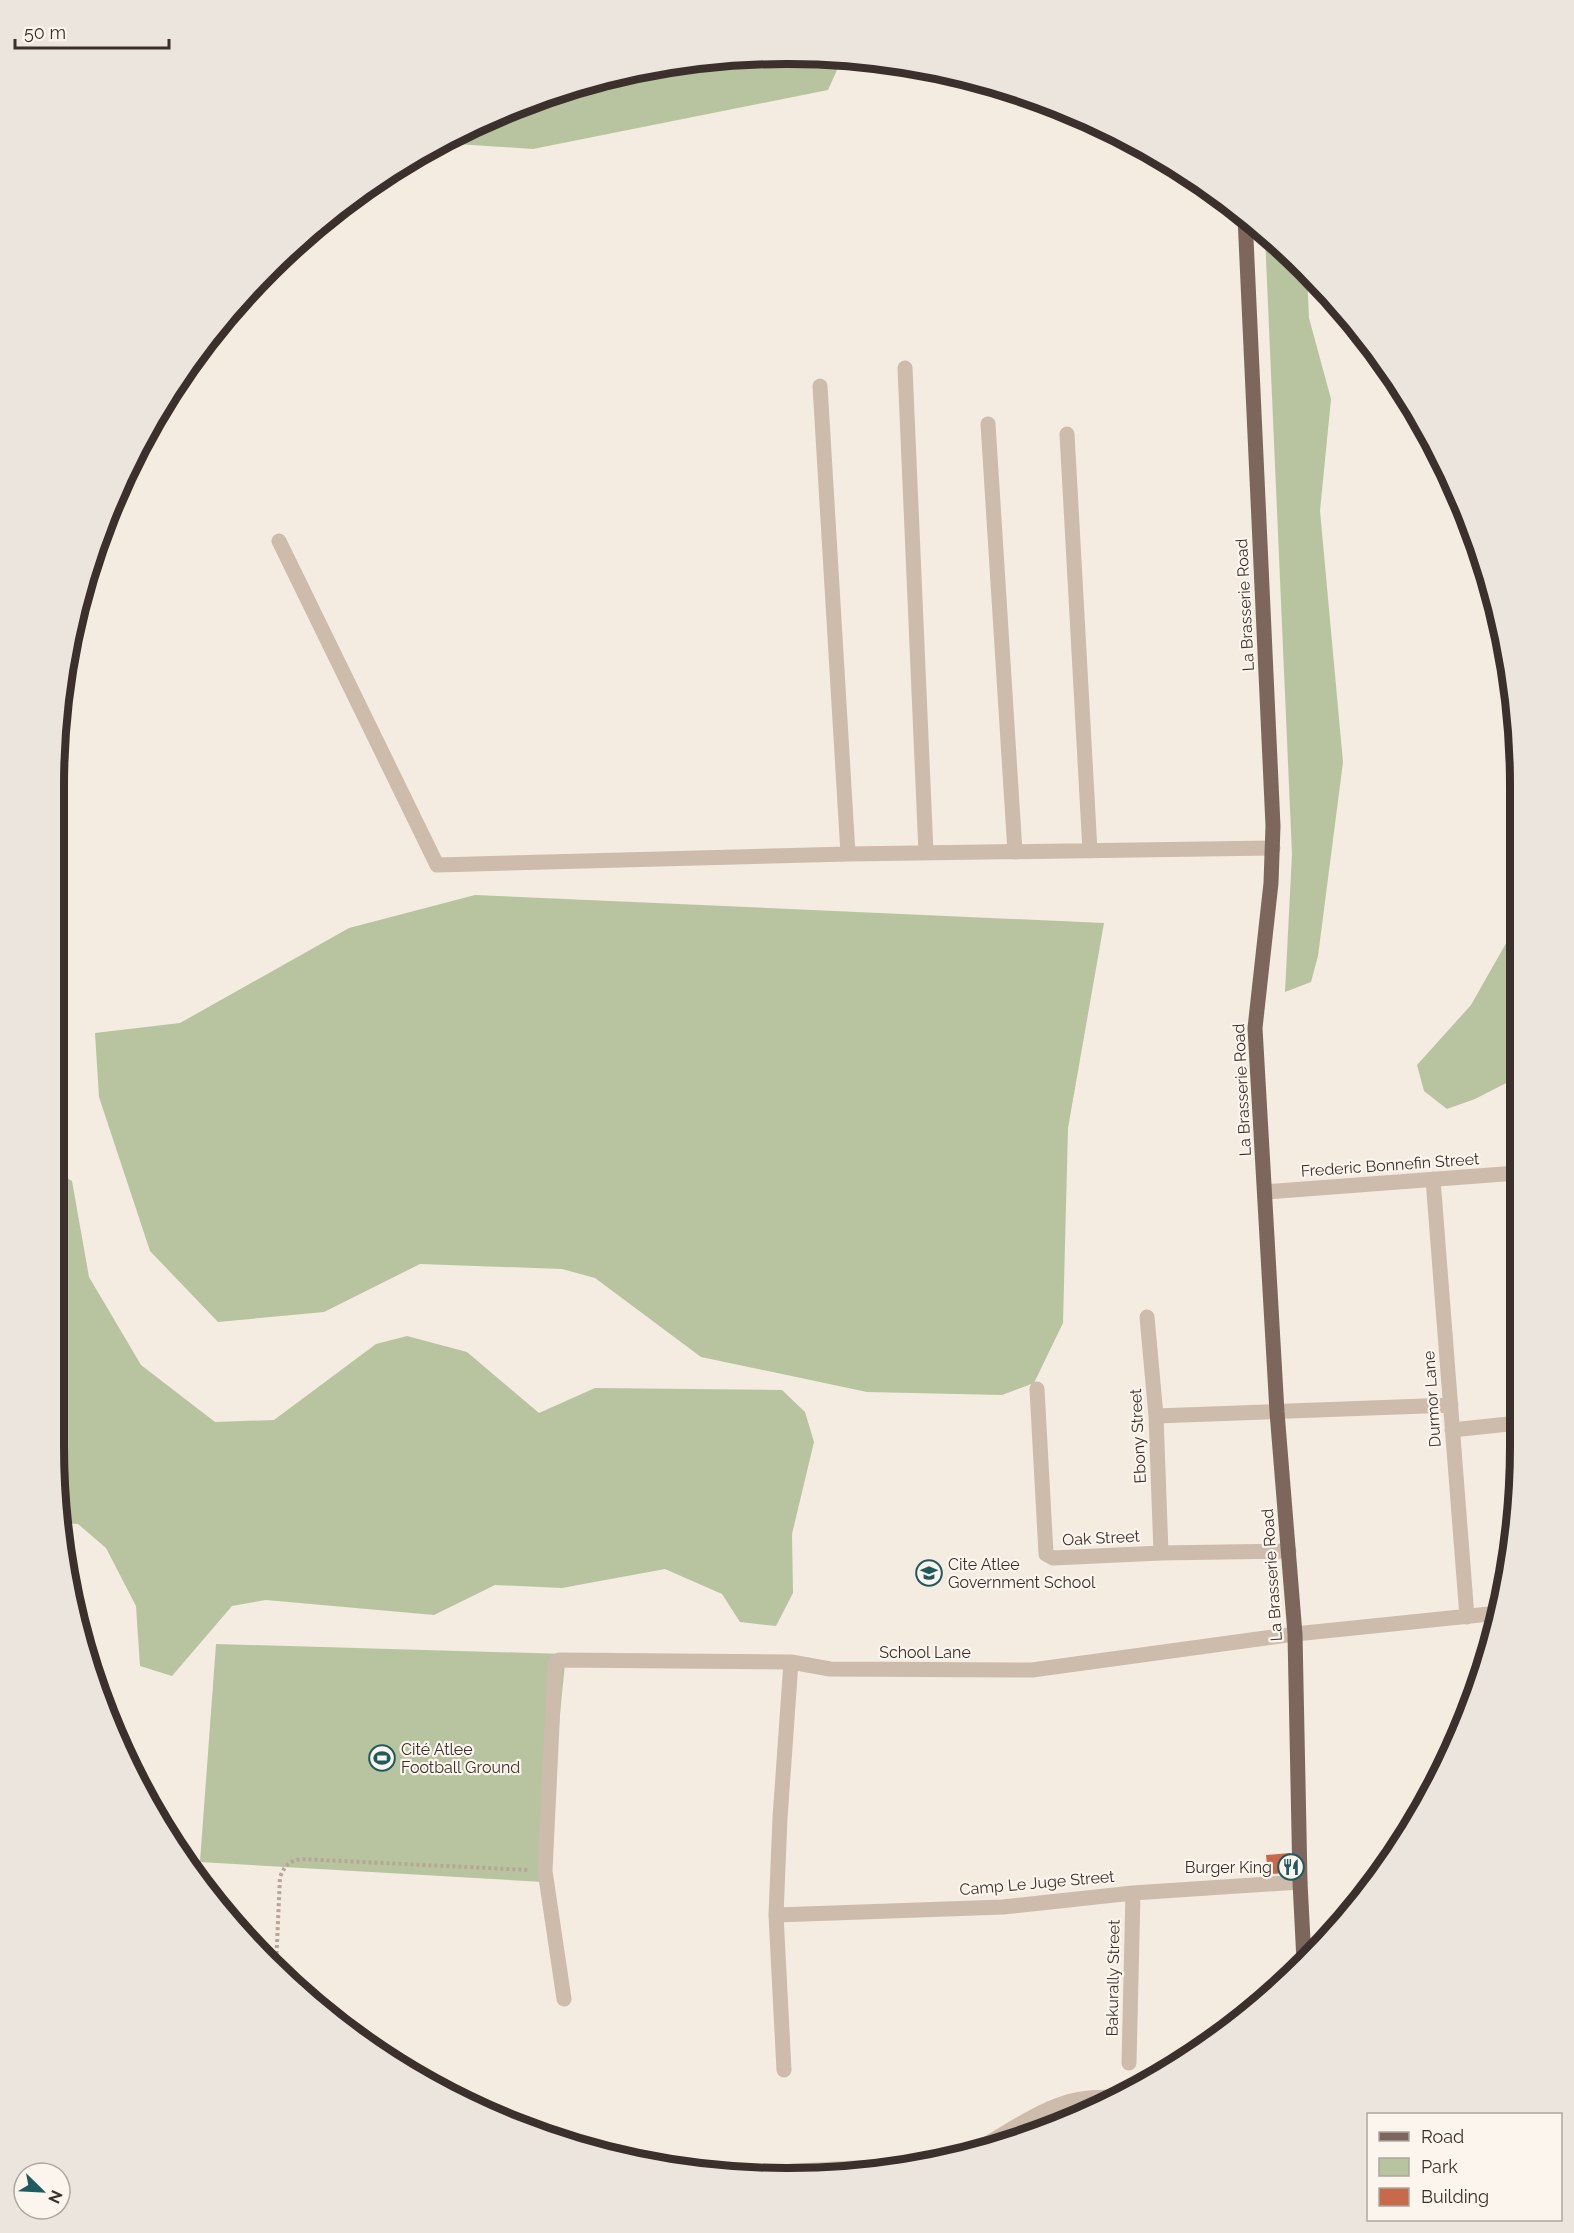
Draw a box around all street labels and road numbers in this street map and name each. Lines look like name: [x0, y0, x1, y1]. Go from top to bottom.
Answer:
street label: La Brasserie Road: [1232, 538, 1258, 672]
street label: La Brasserie Road: [1229, 1023, 1255, 1157]
street label: Frederic Bonnefin Street: [1300, 1149, 1480, 1181]
street label: Durmor Lane: [1419, 1350, 1445, 1448]
street label: Ebony Street: [1126, 1387, 1150, 1484]
street label: La Brasserie Road: [1258, 1508, 1286, 1642]
street label: Oak Street: [1062, 1526, 1141, 1550]
street label: School Lane: [879, 1643, 971, 1662]
street label: Camp Le Juge Street: [959, 1867, 1116, 1899]
street label: Bakurally Street: [1102, 1919, 1124, 2037]

